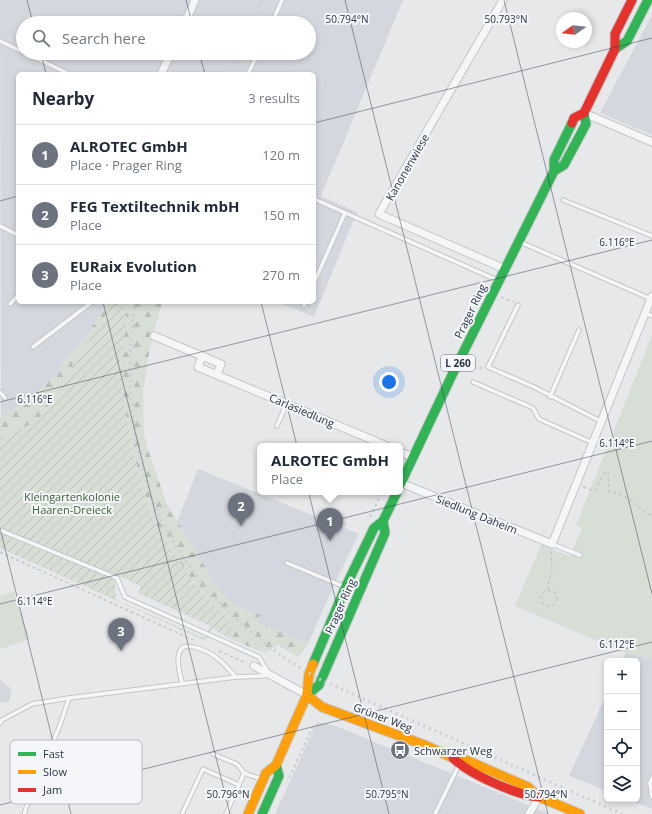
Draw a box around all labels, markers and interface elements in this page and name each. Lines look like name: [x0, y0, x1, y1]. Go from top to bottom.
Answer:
text: 50.794°N: [325, 12, 369, 26]
text: 50.793°N: [484, 12, 528, 26]
north arrow: [556, 12, 592, 48]
search box: [16, 16, 316, 60]
icon: search: [30, 27, 52, 49]
text: Search here: [62, 28, 146, 48]
text: Nearby: [32, 87, 94, 110]
text: 3 results: [248, 89, 300, 107]
street label: Kanonenwiese: [382, 131, 432, 203]
text: ALROTEC GmbH: [70, 136, 188, 156]
text: 1: [41, 146, 49, 164]
text: 120 m: [262, 146, 300, 164]
text: Place · Prager Ring: [70, 156, 182, 174]
text: FEG Textiltechnik mbH: [70, 196, 240, 216]
text: 2: [41, 206, 49, 224]
text: 150 m: [262, 206, 300, 224]
text: Place: [70, 216, 102, 234]
text: 6.116°E: [599, 235, 635, 249]
text: EURaix Evolution: [70, 256, 197, 276]
text: 3: [41, 266, 49, 284]
text: 270 m: [262, 266, 300, 284]
text: Place: [70, 276, 102, 294]
street label: Prager Ring: [450, 281, 490, 341]
road number: L 260: [441, 355, 475, 371]
your location: [379, 372, 399, 392]
street label: Carlasiedlung: [267, 389, 337, 431]
text: 6.116°E: [17, 392, 53, 406]
text: 6.114°E: [599, 436, 635, 450]
popup: [257, 443, 403, 495]
text: ALROTEC GmbH: [271, 450, 389, 470]
text: Place: [271, 470, 303, 488]
park label: Kleingartenkolonie Haaren-Dreieck: [24, 489, 120, 517]
street label: Siedlung Daheim: [434, 491, 520, 537]
pin: 2: [228, 493, 254, 526]
pin: 1: [317, 508, 343, 541]
street label: Prager Ring: [321, 576, 359, 636]
text: 6.114°E: [17, 594, 53, 608]
pin: 3: [108, 618, 134, 651]
text: 6.112°E: [599, 637, 635, 651]
map controls: [604, 658, 640, 802]
button: +: [604, 658, 640, 694]
button: −: [604, 694, 640, 730]
street label: Grüner Weg: [351, 699, 415, 735]
button: locate: [604, 730, 640, 766]
bus stop icon: Schwarzer Weg: [389, 739, 411, 761]
legend: [10, 740, 142, 804]
place label: Schwarzer Weg: [414, 743, 492, 758]
text: Fast: [43, 746, 64, 761]
text: Slow: [43, 764, 67, 779]
button: layers: [604, 766, 640, 802]
text: Jam: [42, 782, 62, 797]
text: 50.796°N: [206, 787, 250, 801]
text: 50.795°N: [365, 787, 409, 801]
text: 50.794°N: [524, 787, 568, 801]

